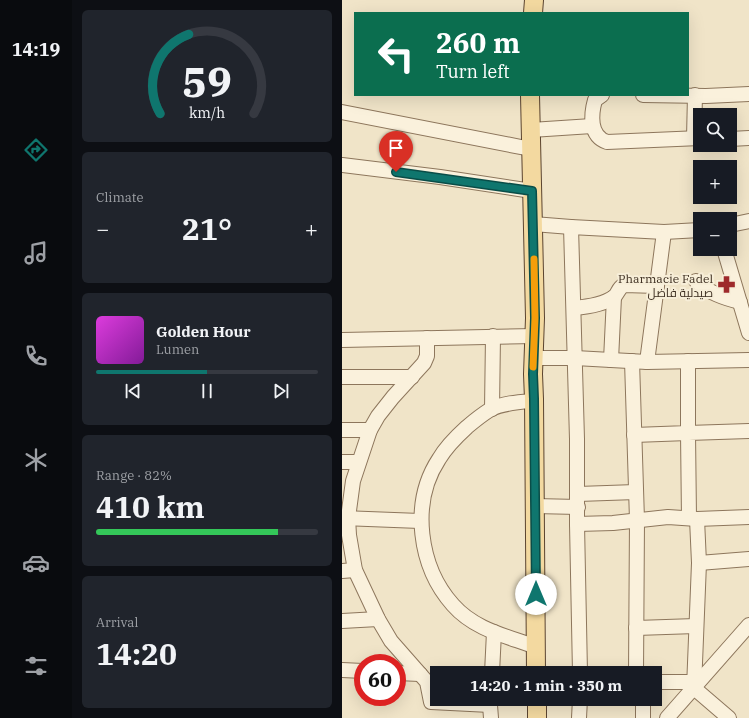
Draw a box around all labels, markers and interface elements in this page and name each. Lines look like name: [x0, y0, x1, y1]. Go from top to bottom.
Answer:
text: 260 m: [436, 24, 520, 61]
icon: left: [370, 28, 422, 80]
text: 14:19: [12, 38, 60, 61]
text: 59: [182, 54, 232, 108]
text: Turn left: [436, 60, 510, 83]
text: km/h: [189, 102, 225, 121]
map controls: [693, 108, 737, 256]
button: search: [693, 108, 737, 152]
pin: [379, 131, 413, 172]
icon: directions: [22, 136, 50, 164]
icon: arrive: [385, 137, 407, 159]
button: +: [693, 160, 737, 204]
text: Climate: [96, 189, 143, 206]
text: 21°: [182, 209, 232, 248]
button: −: [693, 212, 737, 256]
text: −: [96, 214, 109, 243]
text: +: [305, 214, 318, 243]
icon: music: [22, 239, 50, 267]
place label: Pharmacie Fadel صيدلية فاضل: [618, 271, 713, 300]
pharmacy icon: Pharmacie Fadel صيدلية فاضل: [716, 275, 736, 295]
text: Golden Hour: [156, 322, 251, 341]
text: Lumen: [156, 341, 199, 358]
icon: phone: [22, 342, 50, 370]
icon: previous: [122, 380, 144, 402]
icon: pause: [196, 380, 218, 402]
icon: next: [270, 380, 292, 402]
icon: climate: [22, 446, 50, 474]
text: Range · 82%: [96, 467, 172, 484]
text: 410 km: [96, 487, 205, 526]
icon: car: [22, 549, 50, 577]
position arrow: [515, 573, 557, 615]
text: Arrival: [96, 614, 138, 631]
text: 14:20: [96, 634, 177, 673]
icon: filters: [22, 652, 50, 680]
speed limit sign: 60: [354, 654, 406, 706]
text: 14:20 · 1 min · 350 m: [470, 676, 622, 695]

